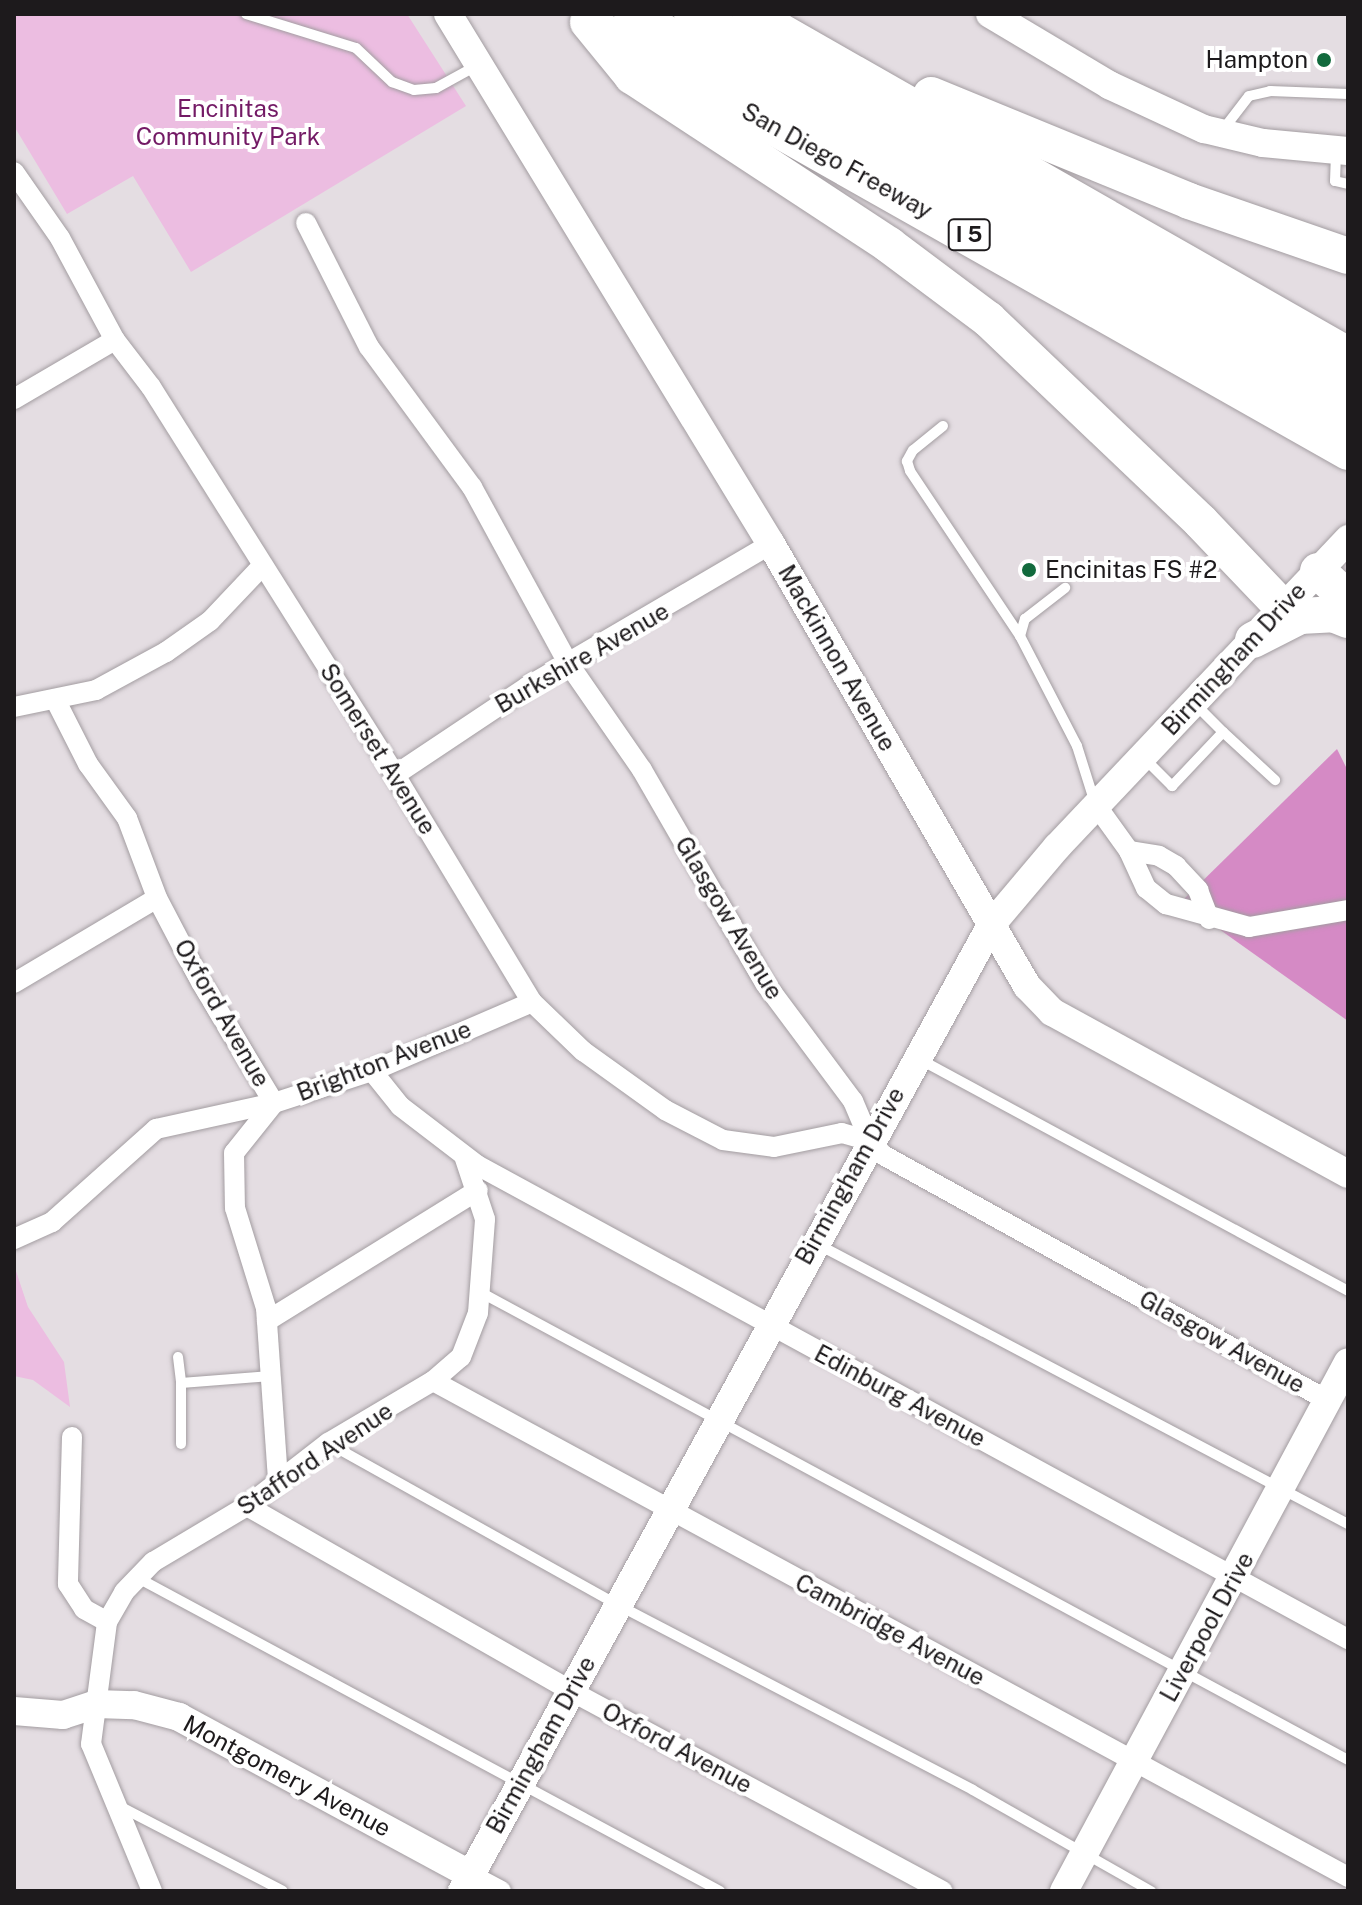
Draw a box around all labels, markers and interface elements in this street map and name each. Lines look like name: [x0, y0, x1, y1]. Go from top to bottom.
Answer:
place label: Hampton: [1205, 46, 1308, 74]
marker: Hampton: [1315, 51, 1333, 69]
park label: Encinitas Community Park: [136, 95, 320, 151]
street label: San Diego Freeway: [737, 97, 937, 225]
road number: I 5: [947, 217, 991, 253]
place label: Encinitas FS #2: [1045, 556, 1217, 584]
street label: Mackinnon Avenue: [772, 560, 902, 756]
marker: Encinitas FS #2: [1020, 561, 1038, 579]
street label: Birmingham Drive: [1156, 577, 1312, 741]
street label: Burkshire Avenue: [490, 597, 674, 719]
street label: Somerset Avenue: [314, 658, 442, 840]
street label: Glasgow Avenue: [669, 831, 789, 1005]
street label: Oxford Avenue: [168, 934, 276, 1092]
street label: Brighton Avenue: [293, 1015, 475, 1107]
street label: Birmingham Drive: [789, 1082, 911, 1270]
street label: Glasgow Avenue: [1134, 1285, 1310, 1399]
street label: Edinburg Avenue: [809, 1339, 991, 1453]
street label: Stafford Avenue: [232, 1396, 398, 1522]
street label: Liverpool Drive: [1154, 1547, 1260, 1707]
street label: Cambridge Avenue: [790, 1568, 990, 1692]
street label: Birmingham Drive: [480, 1651, 602, 1839]
street label: Oxford Avenue: [597, 1696, 757, 1800]
street label: Montgomery Avenue: [178, 1709, 396, 1843]

